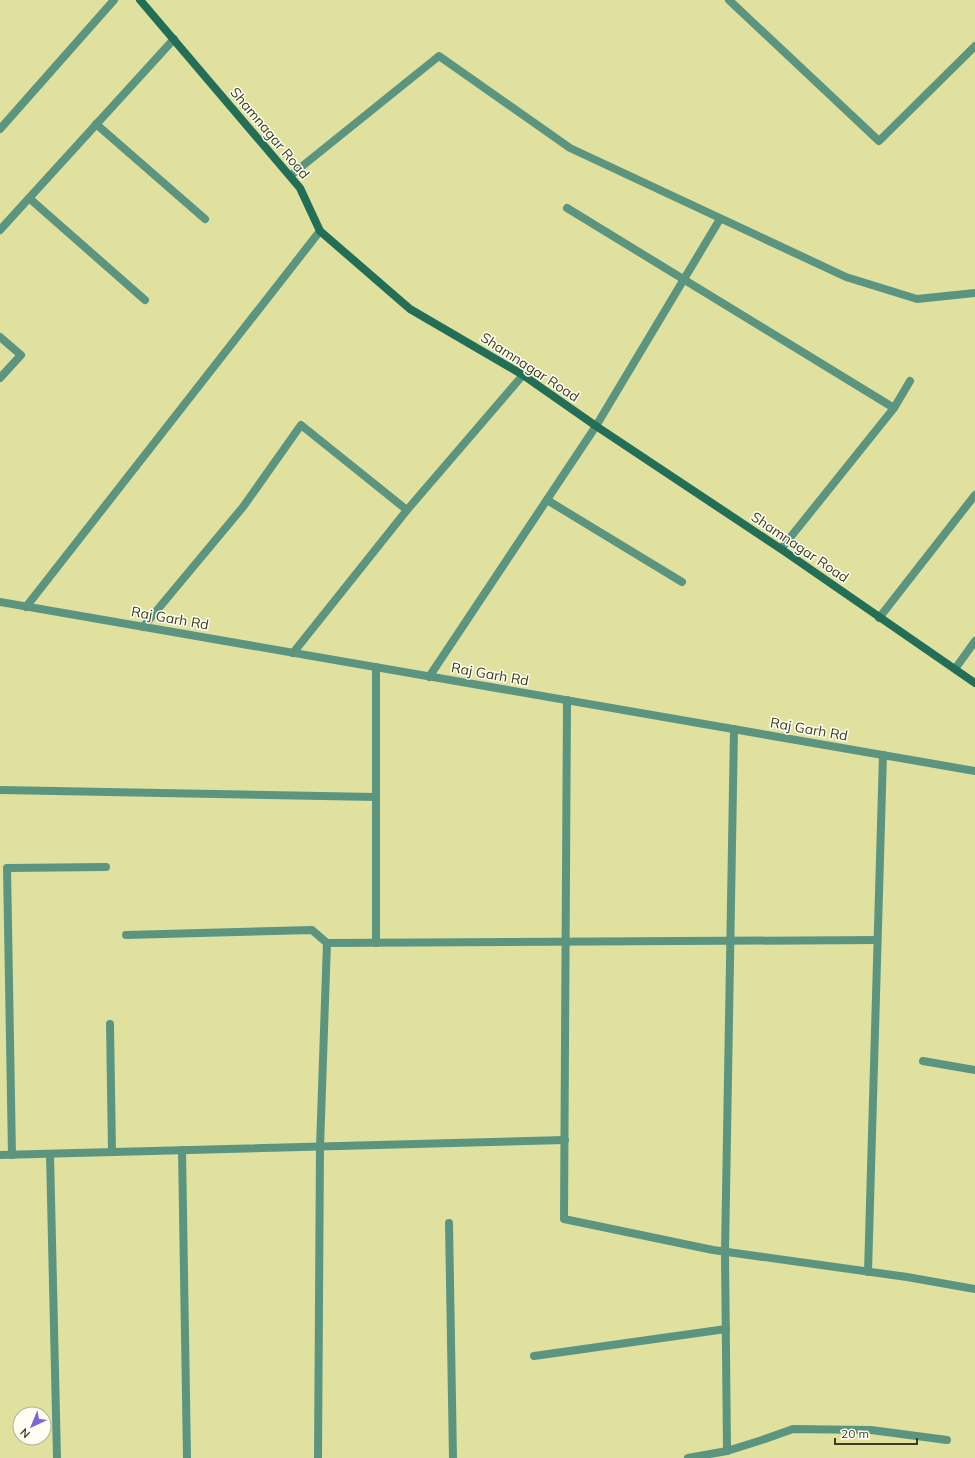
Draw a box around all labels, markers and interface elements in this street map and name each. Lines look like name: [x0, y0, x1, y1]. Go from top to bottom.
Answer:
street label: Shamnagar Road: [226, 84, 314, 182]
street label: Shamnagar Road: [477, 328, 583, 406]
street label: Shamnagar Road: [748, 508, 852, 586]
street label: Raj Garh Rd: [130, 602, 210, 634]
street label: Raj Garh Rd: [450, 658, 530, 690]
street label: Raj Garh Rd: [769, 713, 849, 745]
north arrow: [12, 1406, 52, 1446]
scale bar: [835, 1420, 917, 1446]
text: N: [17, 1425, 33, 1441]
text: 20 m: [841, 1426, 869, 1441]

